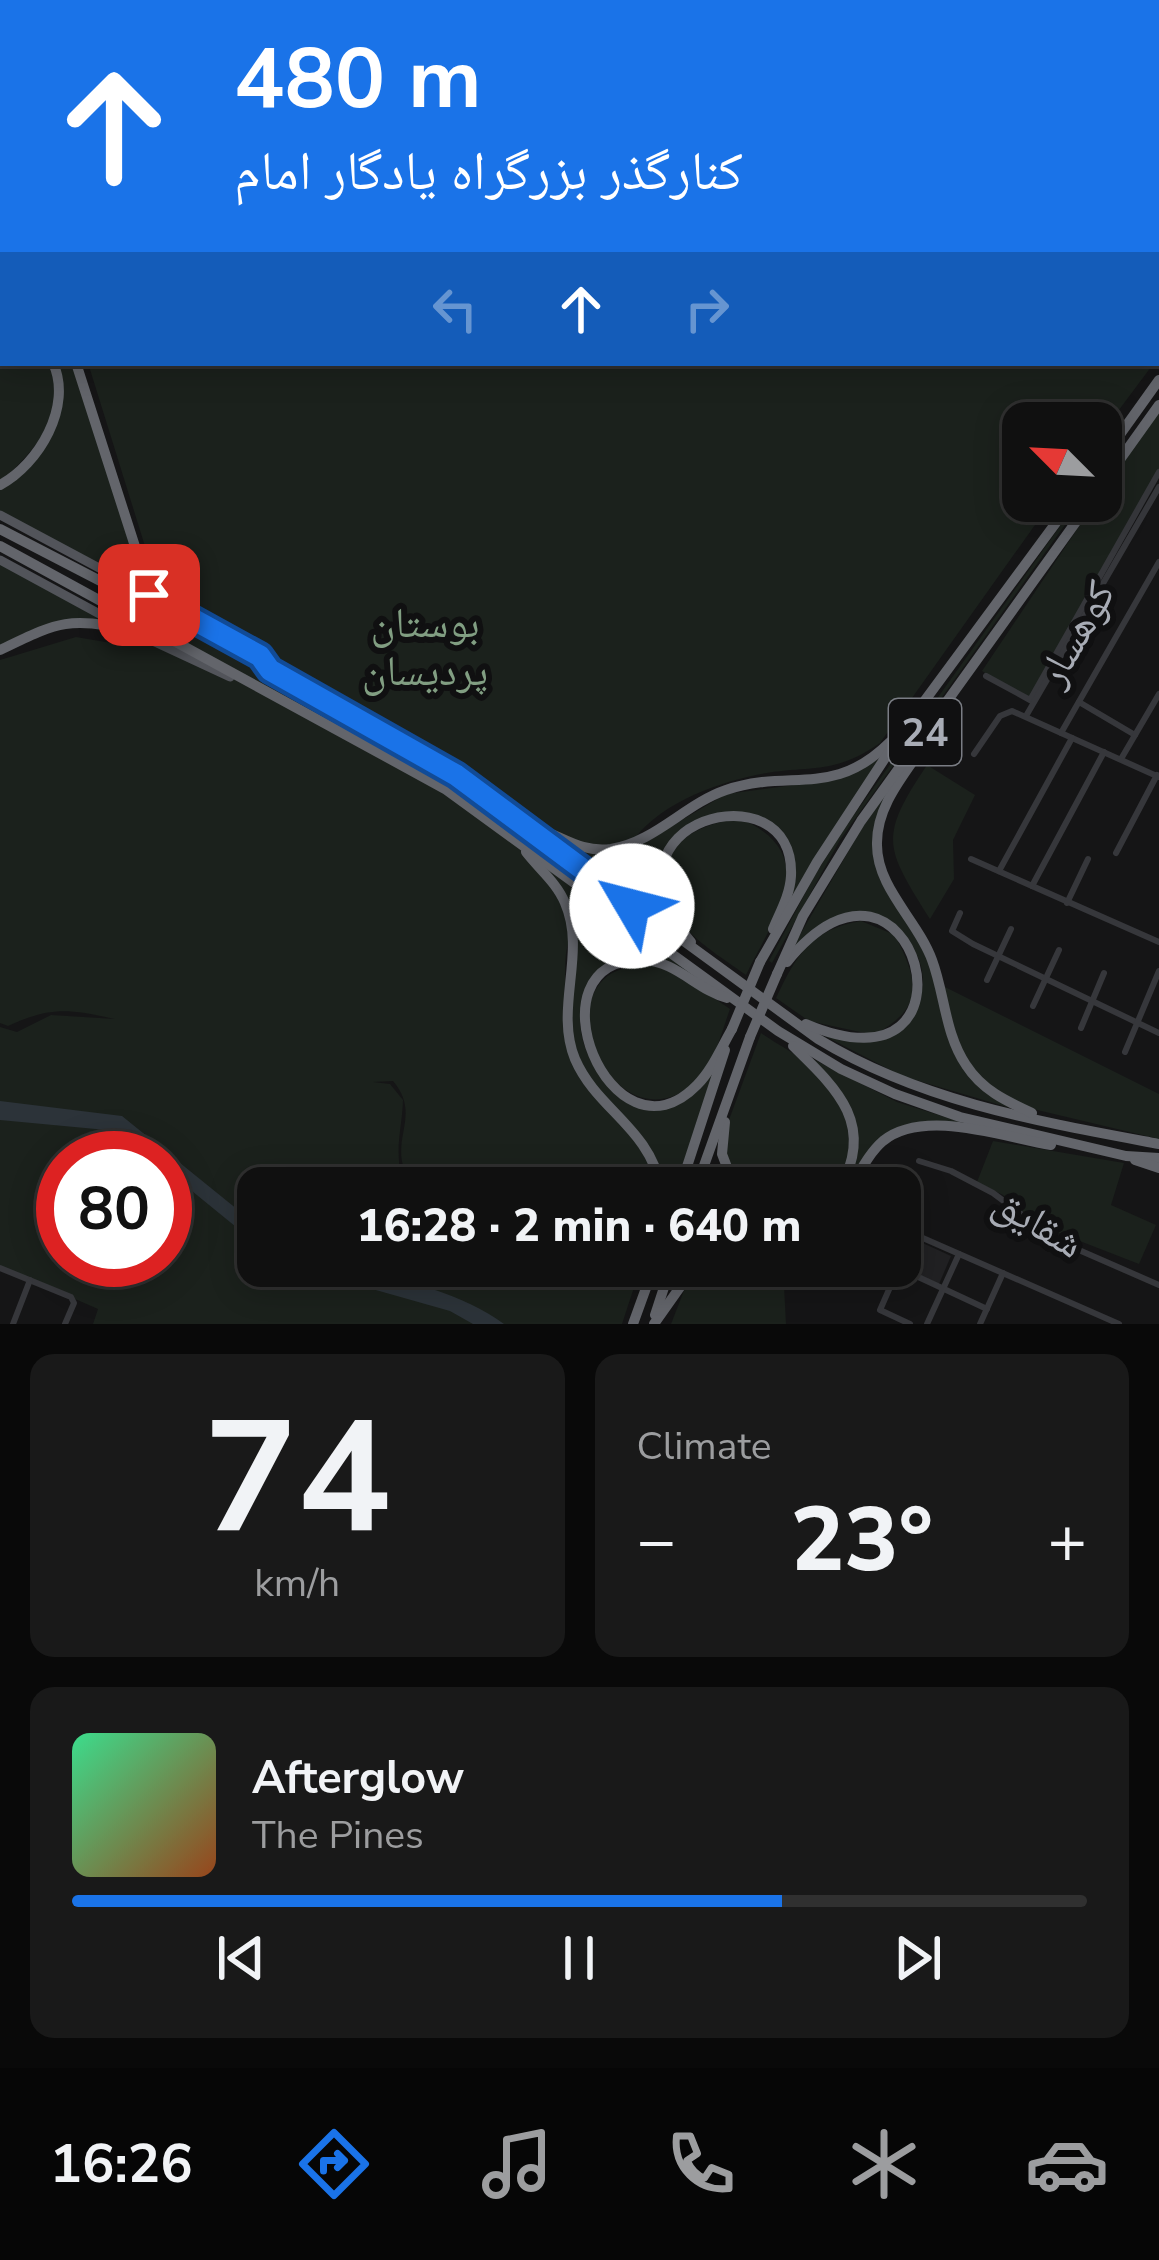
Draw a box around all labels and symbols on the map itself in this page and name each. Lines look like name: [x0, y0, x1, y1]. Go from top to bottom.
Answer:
north arrow: [1002, 402, 1122, 522]
pin: [98, 544, 200, 646]
street label: کوهسار: [1023, 571, 1129, 698]
park label: بوستان پردیسان: [362, 595, 488, 700]
road number: 24: [889, 699, 961, 765]
position arrow: [569, 843, 695, 969]
speed limit sign: 80: [36, 1131, 192, 1287]
street label: شقایق: [982, 1174, 1094, 1272]

